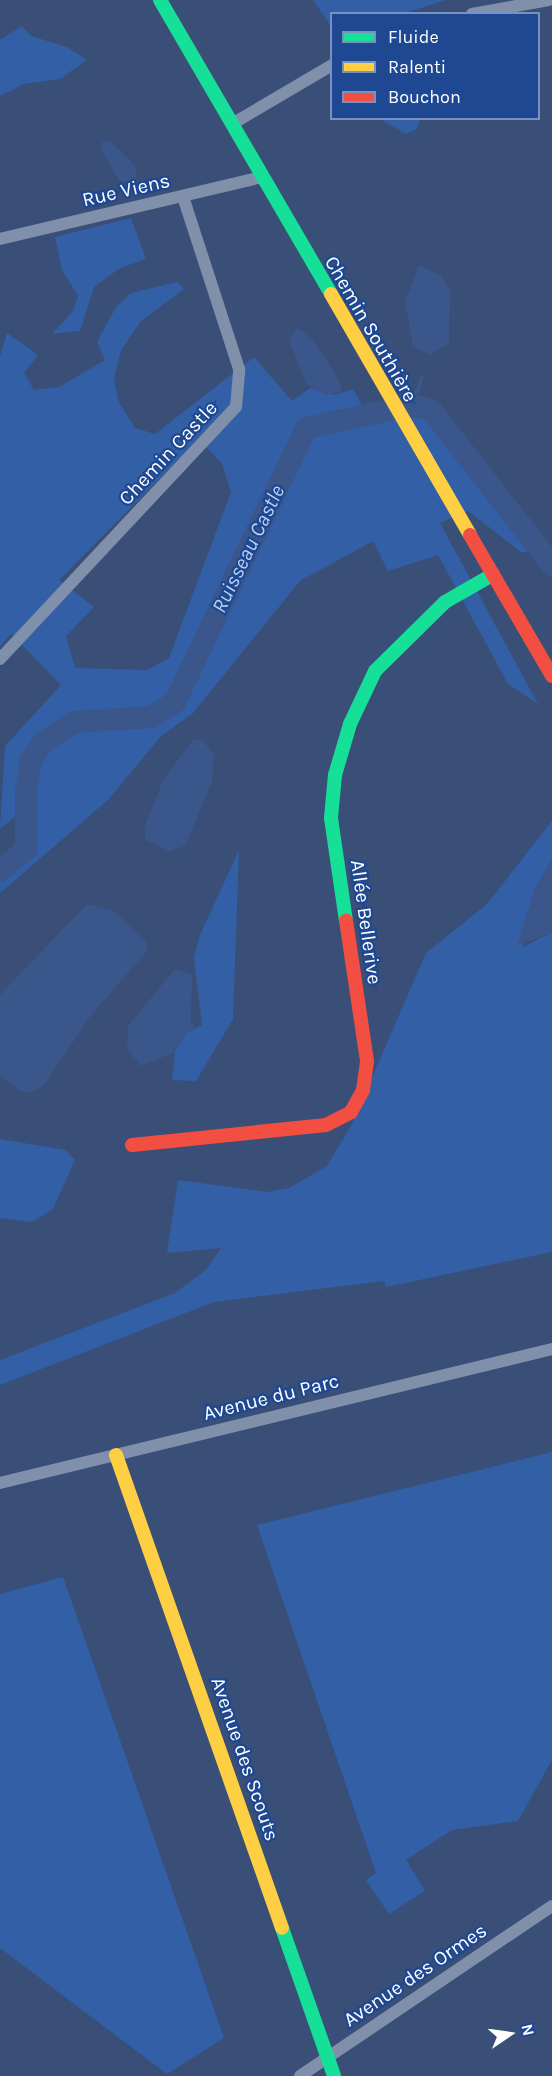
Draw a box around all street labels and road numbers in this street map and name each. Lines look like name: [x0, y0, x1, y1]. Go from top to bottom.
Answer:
street label: Rue Viens: [80, 168, 172, 212]
street label: Chemin Southière: [319, 252, 423, 406]
street label: Chemin Castle: [114, 396, 222, 510]
street label: Allée Bellerive: [345, 858, 387, 986]
street label: Avenue du Parc: [201, 1369, 341, 1425]
street label: Avenue des Scouts: [206, 1674, 284, 1844]
street label: Avenue des Ormes: [339, 1918, 491, 2032]

